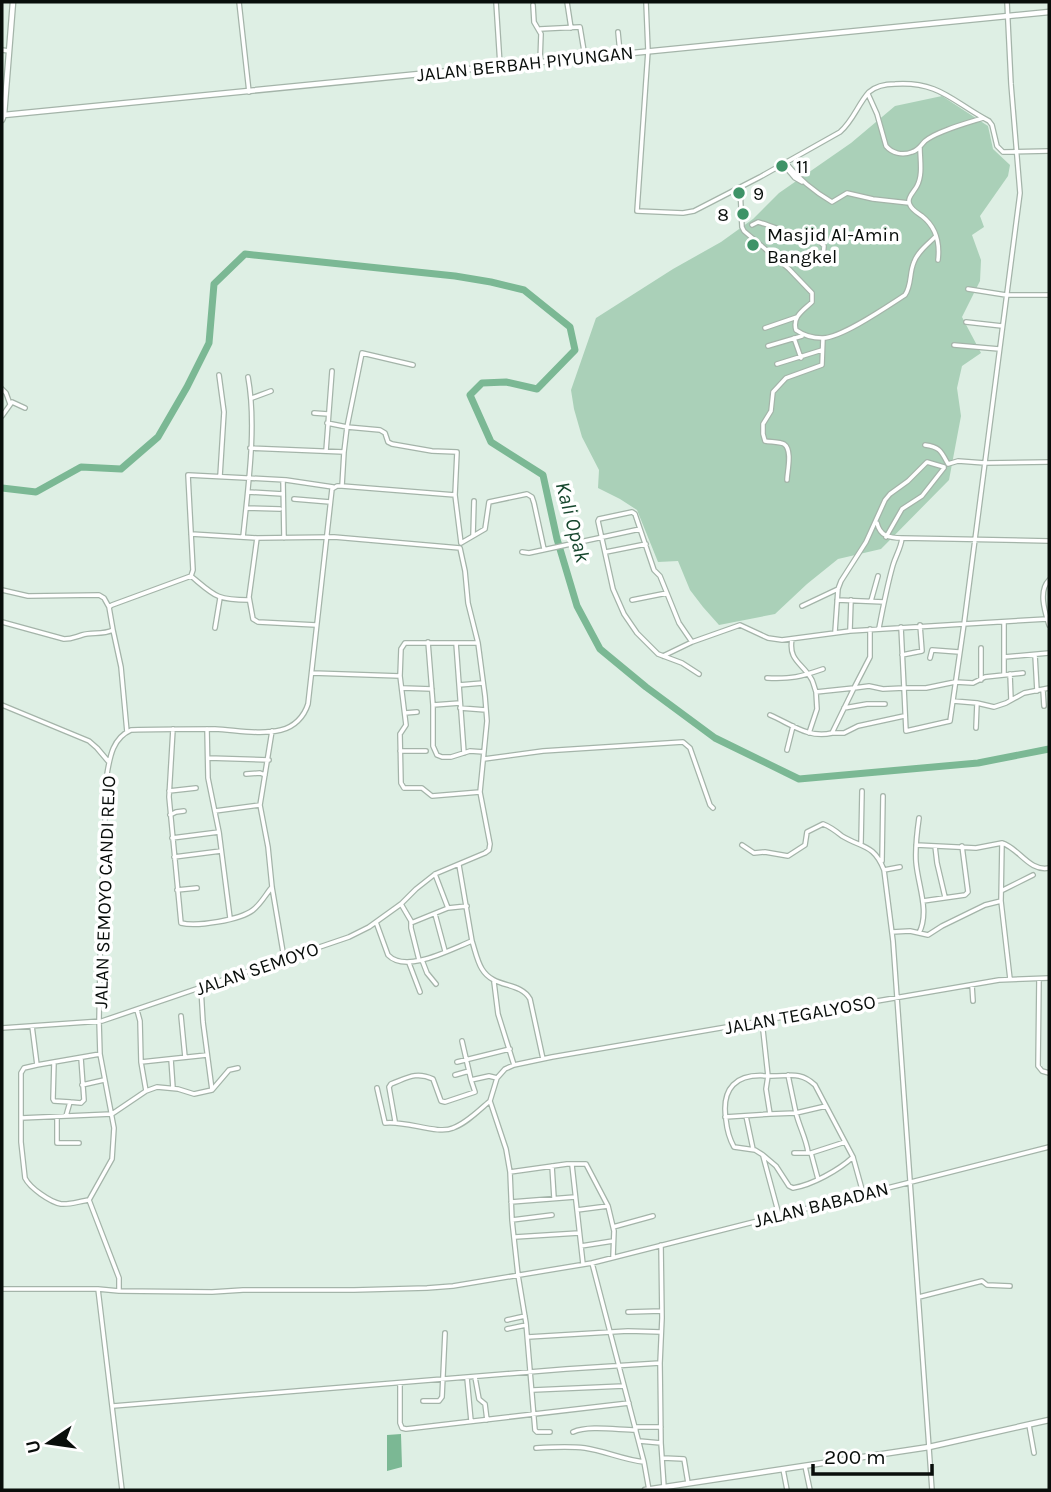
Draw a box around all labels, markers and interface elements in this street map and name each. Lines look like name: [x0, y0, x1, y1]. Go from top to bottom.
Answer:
street label: JALAN BERBAH PIYUNGAN: [416, 42, 635, 86]
place label: 11: [796, 156, 809, 178]
marker: 11: [774, 158, 790, 174]
place label: 9: [753, 183, 764, 205]
marker: 9: [731, 185, 747, 201]
place label: 8: [717, 204, 729, 226]
marker: 8: [735, 206, 751, 222]
place label: Masjid Al-Amin Bangkel: [767, 224, 900, 268]
marker: Masjid Al-Amin Bangkel: [745, 237, 761, 253]
water label: Kali Opak: [551, 479, 595, 565]
street label: JALAN SEMOYO CANDI REJO: [90, 775, 120, 1009]
street label: JALAN SEMOYO: [193, 938, 322, 1000]
street label: JALAN TEGALYOSO: [723, 991, 877, 1039]
street label: JALAN BABADAN: [752, 1178, 891, 1232]
north arrow: [14, 1408, 84, 1478]
scale bar: [813, 1432, 932, 1476]
text: U: [21, 1438, 46, 1455]
text: 200 m: [824, 1445, 886, 1469]

